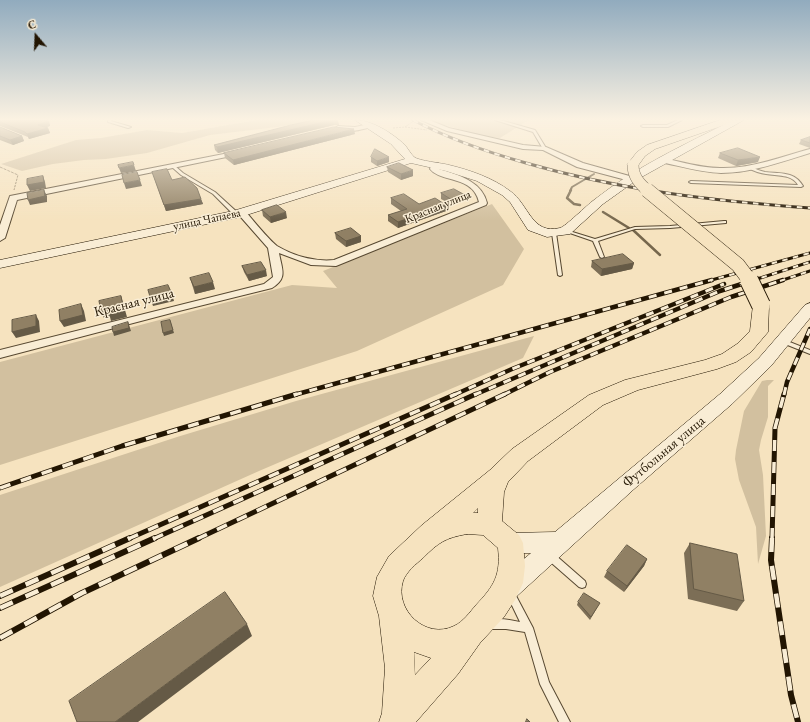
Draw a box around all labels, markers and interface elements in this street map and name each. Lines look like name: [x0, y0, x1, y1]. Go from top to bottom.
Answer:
north arrow: [16, 16, 56, 56]
text: С: [26, 17, 38, 33]
street label: Красная улица: [403, 187, 473, 227]
street label: улица Чапаева: [172, 206, 242, 234]
street label: Красная улица: [92, 285, 176, 321]
street label: Футбольная улица: [619, 413, 709, 491]

